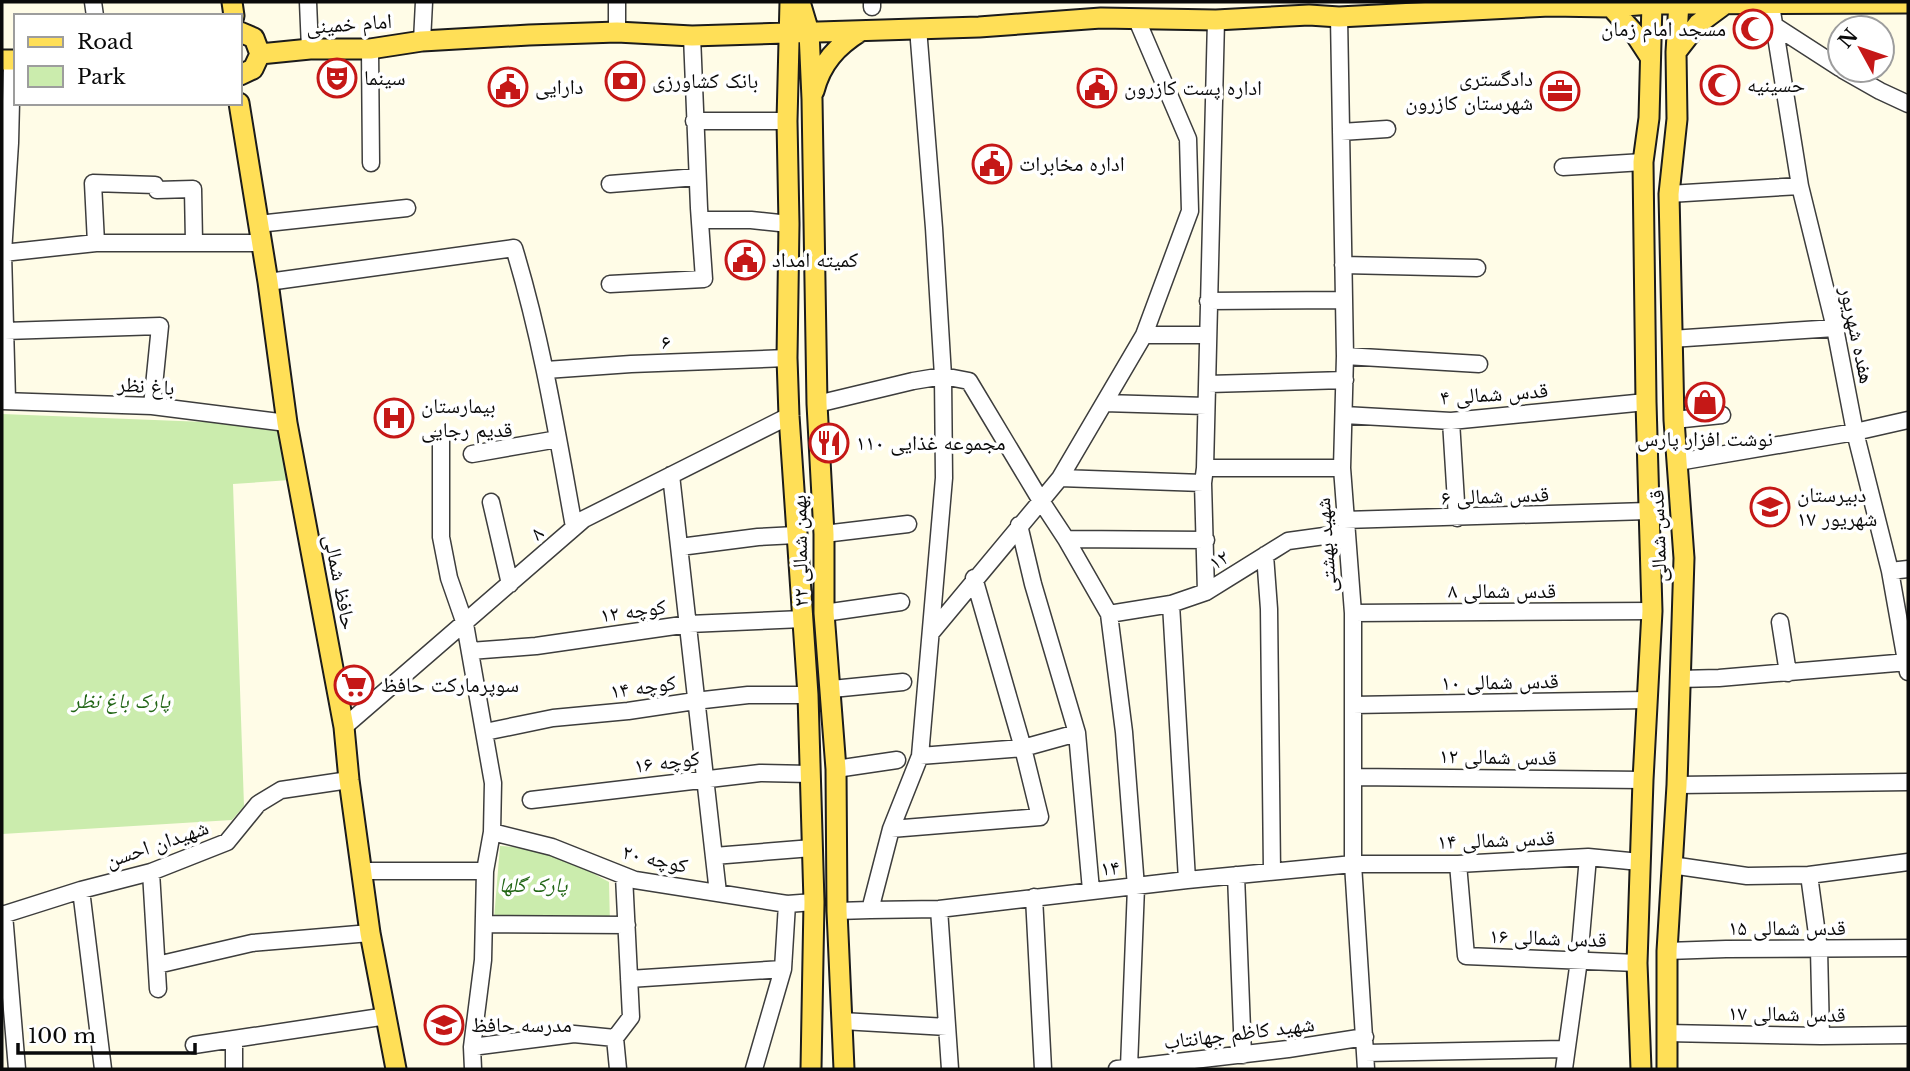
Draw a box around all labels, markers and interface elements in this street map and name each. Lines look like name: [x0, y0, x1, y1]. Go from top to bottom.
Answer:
street label: امام خمینی: [305, 8, 393, 41]
mosque icon: مسجد امام زمان: [1732, 8, 1774, 50]
legend: [14, 14, 242, 105]
north arrow: [1826, 14, 1896, 84]
place label: مسجد امام زمان: [1601, 16, 1726, 43]
text: N: [1834, 24, 1863, 53]
text: Road: [77, 29, 133, 55]
theatre icon: سینما: [316, 57, 358, 99]
bank icon: بانک کشاورزی: [604, 60, 646, 102]
text: Park: [77, 64, 126, 90]
mosque icon: حسینیه: [1699, 64, 1741, 106]
place label: سینما: [364, 65, 406, 91]
public building icon: دارایی: [487, 66, 529, 108]
place label: دادگستری شهرستان کازرون: [1405, 66, 1533, 116]
public building icon: اداره پست کازرون: [1076, 67, 1118, 109]
place label: بانک کشاورزی: [652, 68, 758, 94]
office icon: دادگستری شهرستان کازرون: [1539, 70, 1581, 112]
place label: حسینیه: [1747, 72, 1805, 98]
place label: دارایی: [535, 74, 583, 100]
place label: اداره پست کازرون: [1124, 75, 1262, 101]
public building icon: اداره مخابرات: [971, 143, 1013, 185]
place label: اداره مخابرات: [1019, 151, 1125, 177]
public building icon: کمیته امداد: [724, 239, 766, 281]
place label: کمیته امداد: [772, 247, 859, 273]
street label: هفده شهریور: [1834, 283, 1880, 386]
street label: ۶: [661, 329, 671, 355]
street label: باغ نظر: [116, 371, 175, 401]
street label: قدس شمالی ۴: [1439, 377, 1549, 411]
shop icon: نوشت افزار پارس: [1684, 381, 1726, 423]
place label: بیمارستان قدیم رجایی: [421, 393, 513, 444]
hospital icon: بیمارستان قدیم رجایی: [373, 397, 415, 439]
restaurant icon: مجموعه غذایی ۱۱۰: [808, 422, 850, 464]
place label: نوشت افزار پارس: [1637, 426, 1773, 452]
place label: مجموعه غذایی ۱۱۰: [856, 430, 1006, 456]
street label: قدس شمالی ۶: [1440, 481, 1550, 511]
place label: دبیرستان ۱۷ شهریور: [1797, 482, 1877, 532]
school or university icon: دبیرستان ۱۷ شهریور: [1749, 486, 1791, 528]
street label: قدس شمالی: [1643, 489, 1673, 583]
street label: ۲۲ بهمن شمالی: [786, 495, 814, 607]
street label: شهید بهشتی: [1310, 497, 1342, 593]
street label: ۸: [525, 520, 549, 546]
street label: حافظ شمالی: [318, 532, 362, 632]
street label: ۱۲: [1204, 544, 1234, 576]
street label: قدس شمالی ۸: [1448, 578, 1556, 604]
street label: کوچه ۱۲: [598, 593, 668, 628]
supermarket icon: سوپرمارکت حافظ: [333, 664, 375, 706]
street label: قدس شمالی ۱۰: [1441, 668, 1559, 696]
street label: کوچه ۱۴: [608, 669, 678, 704]
place label: سوپرمارکت حافظ: [381, 672, 519, 698]
park label: پارک باغ نظر: [70, 688, 171, 714]
street label: قدس شمالی ۱۲: [1439, 743, 1557, 771]
street label: کوچه ۱۶: [633, 745, 702, 779]
street label: شهیدان احسن: [102, 814, 212, 874]
street label: قدس شمالی ۱۴: [1437, 825, 1555, 855]
street label: کوچه ۲۰: [620, 839, 690, 879]
street label: ۱۴: [1100, 854, 1120, 882]
park label: پارک گلها: [499, 872, 568, 898]
street label: قدس شمالی ۱۵: [1728, 915, 1846, 941]
street label: قدس شمالی ۱۶: [1489, 923, 1607, 953]
street label: قدس شمالی ۱۷: [1728, 1000, 1846, 1028]
school or university icon: مدرسه حافظ: [423, 1004, 465, 1046]
street label: شهید کاظم جهانتاب: [1162, 1011, 1316, 1056]
scale bar: [18, 1012, 194, 1056]
place label: مدرسه حافظ: [471, 1012, 572, 1038]
text: 100 m: [28, 1023, 96, 1049]

